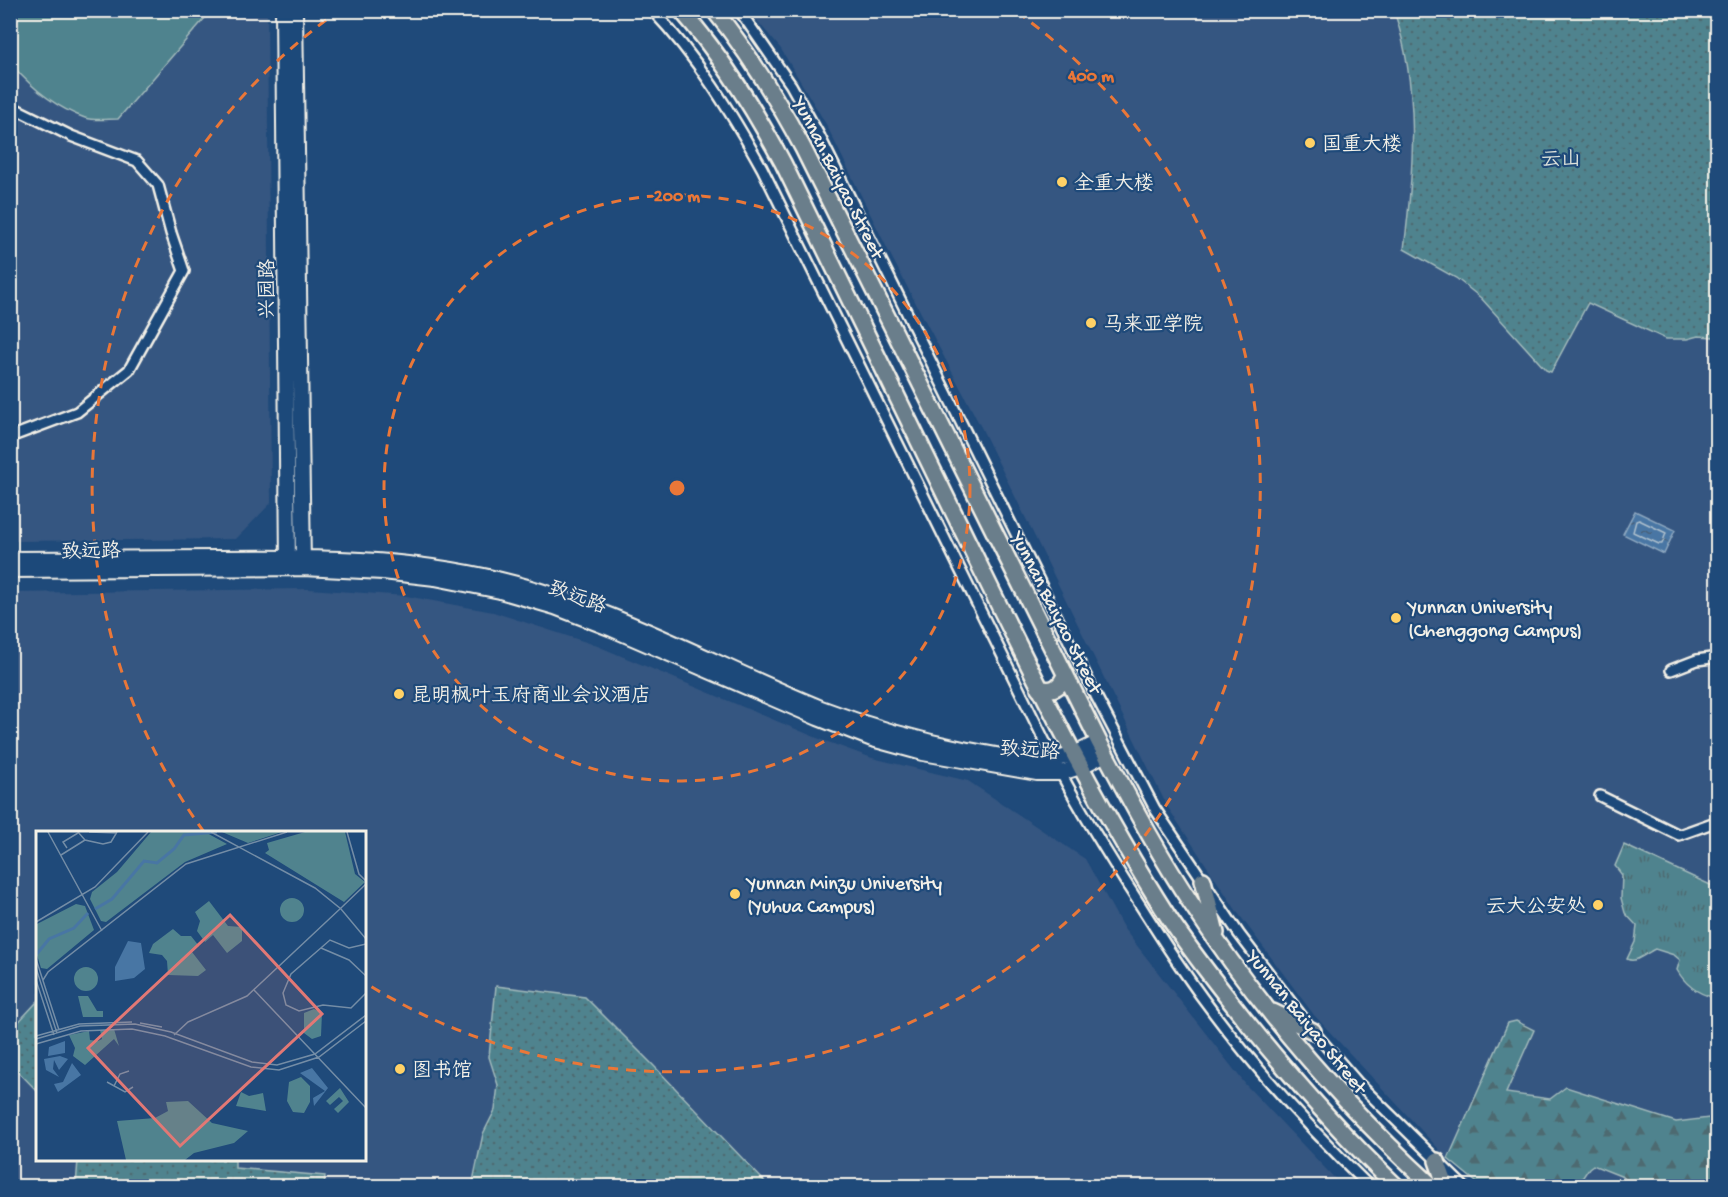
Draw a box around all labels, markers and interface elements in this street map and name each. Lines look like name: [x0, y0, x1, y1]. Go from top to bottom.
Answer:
text: 400 m: [1067, 67, 1114, 88]
street label: Yunnan Baiyao Street: [785, 92, 888, 265]
place label: 国重大楼: [1322, 133, 1402, 158]
marker: 国重大楼: [1303, 136, 1317, 150]
park label: 云山: [1541, 149, 1581, 173]
place label: 全重大楼: [1074, 172, 1154, 197]
marker: 全重大楼: [1055, 175, 1069, 189]
text: 200 m: [654, 187, 700, 208]
street label: 兴园路: [256, 258, 281, 319]
place label: 马来亚学院: [1103, 313, 1203, 338]
marker: 马来亚学院: [1084, 316, 1098, 330]
centre of rings: [667, 478, 687, 498]
street label: Yunnan Baiyao Street: [1003, 527, 1106, 700]
street label: 致远路: [61, 539, 122, 566]
street label: 致远路: [545, 576, 611, 621]
place label: Yunnan University (Chenggong Campus): [1406, 598, 1582, 644]
marker: Yunnan University (Chenggong Campus): [1389, 611, 1403, 625]
place label: 昆明枫叶玉府商业会议酒店: [411, 684, 651, 709]
marker: 昆明枫叶玉府商业会议酒店: [392, 687, 406, 701]
street label: 致远路: [999, 737, 1062, 766]
inset map: [36, 831, 366, 1161]
place label: Yunnan Minzu University (Yuhua Campus): [745, 874, 942, 920]
marker: Yunnan Minzu University (Yuhua Campus): [728, 887, 742, 901]
place label: 云大公安处: [1486, 895, 1586, 920]
marker: 云大公安处: [1591, 898, 1605, 912]
street label: Yunnan Baiyao Street: [1239, 945, 1371, 1101]
place label: 图书馆: [412, 1059, 472, 1084]
marker: 图书馆: [393, 1062, 407, 1076]

